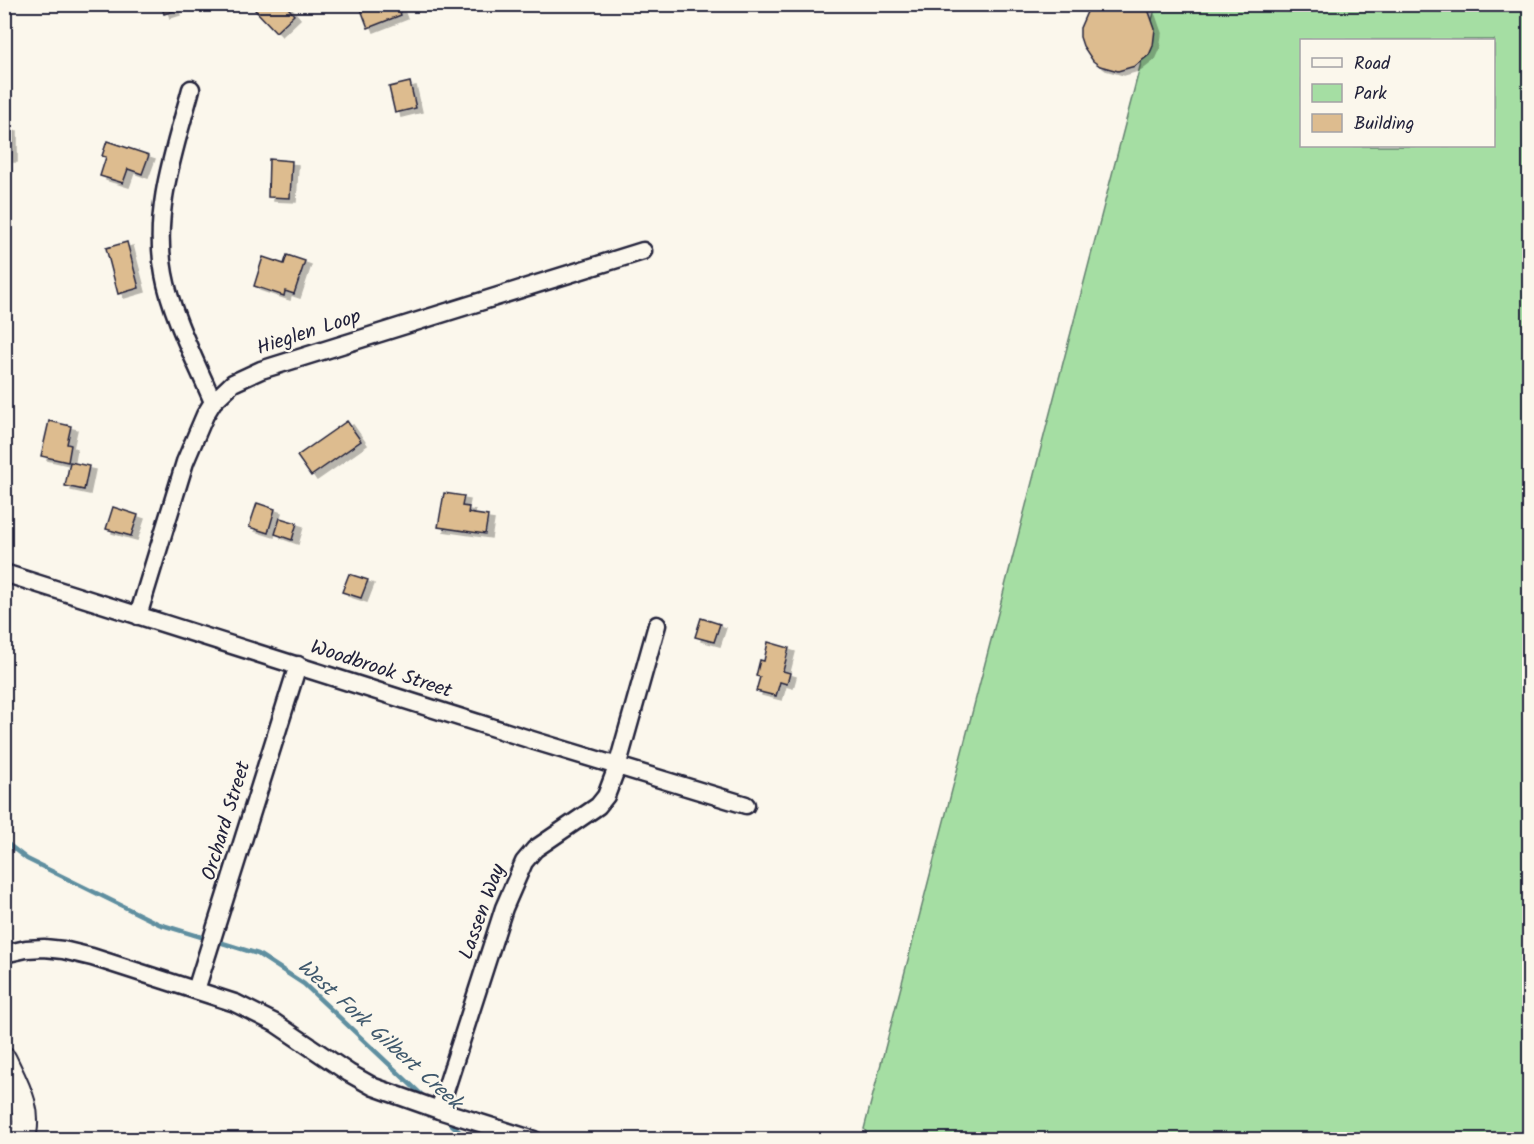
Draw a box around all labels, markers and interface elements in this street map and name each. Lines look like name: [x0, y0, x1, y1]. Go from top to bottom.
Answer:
legend: [1300, 39, 1495, 147]
text: Road: [1354, 50, 1391, 79]
text: Park: [1354, 80, 1387, 109]
text: Building: [1354, 110, 1414, 139]
street label: Hieglen Loop: [253, 301, 366, 365]
street label: Woodbrook Street: [306, 632, 456, 708]
street label: Orchard Street: [194, 757, 260, 885]
street label: Lassen Way: [451, 859, 515, 964]
water label: West Fork Gilbert Creek: [289, 952, 471, 1120]

